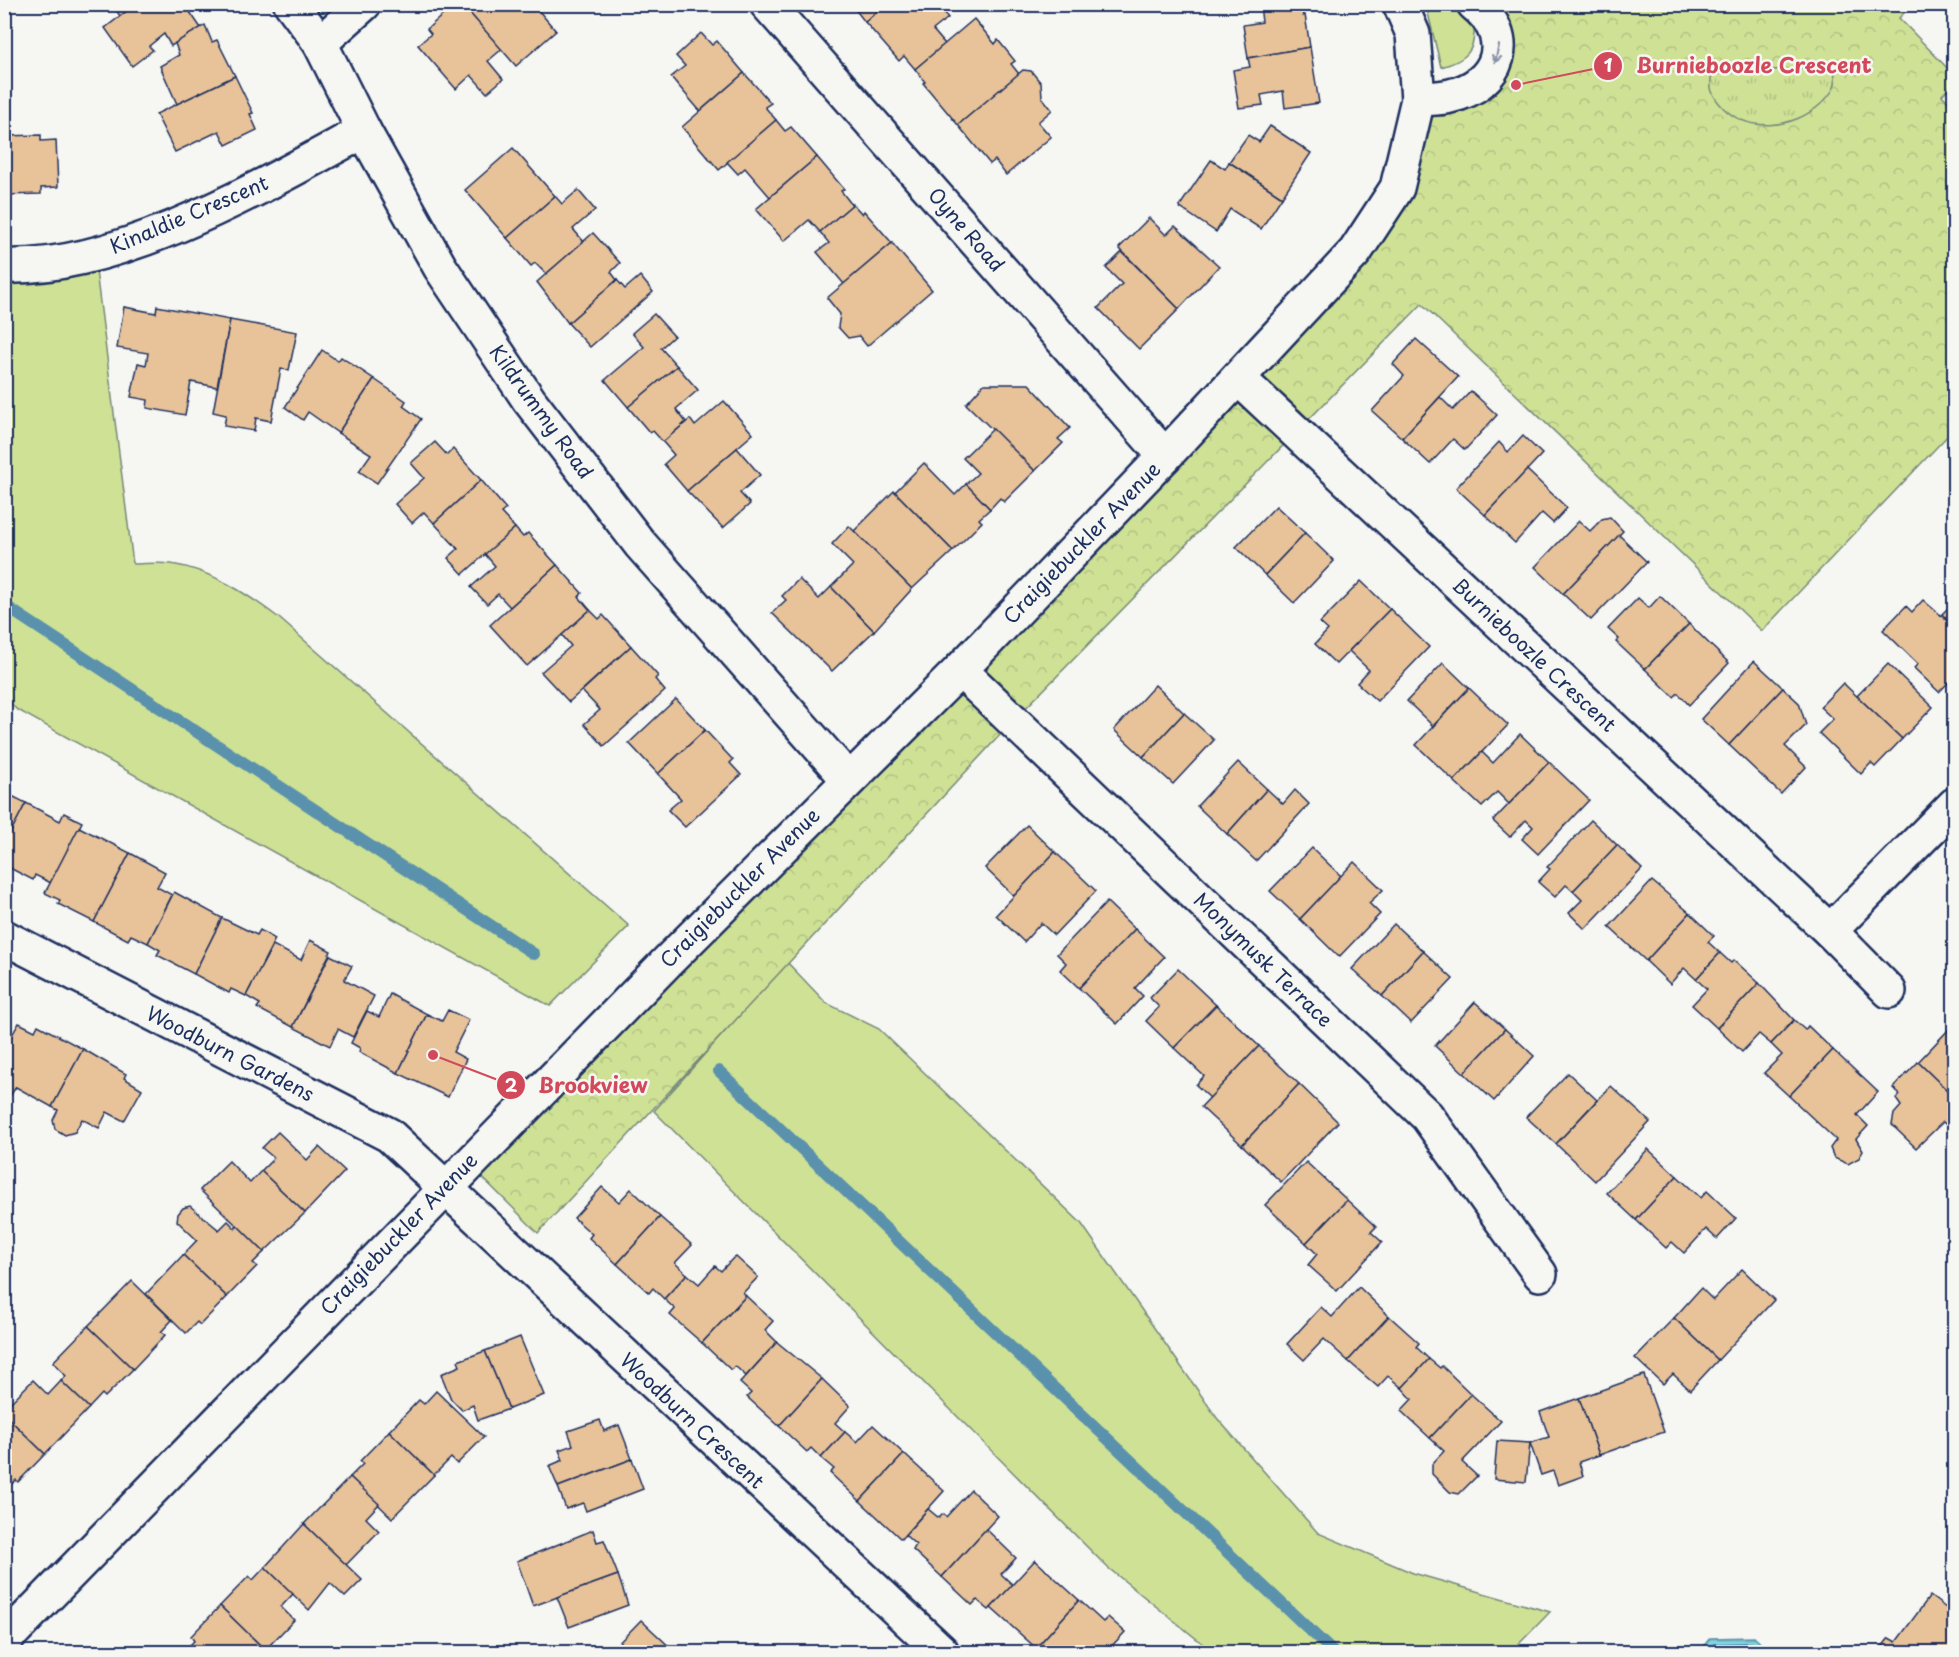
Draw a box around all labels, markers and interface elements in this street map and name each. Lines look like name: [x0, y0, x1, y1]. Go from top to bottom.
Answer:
one-way arrow: [1491, 44, 1502, 63]
callout: Burnieboozle Crescent: [1593, 46, 1884, 85]
text: Burnieboozle Crescent: [1636, 48, 1872, 80]
text: 1: [1604, 51, 1613, 78]
street label: Kinaldie Crescent: [105, 167, 273, 261]
street label: Oyne Road: [921, 180, 1012, 278]
street label: Kildrummy Road: [483, 338, 601, 485]
street label: Craigiebuckler Avenue: [996, 454, 1167, 630]
street label: Burnieboozle Crescent: [1446, 570, 1623, 738]
street label: Craigiebuckler Avenue: [652, 800, 826, 974]
street label: Monymusk Terrace: [1187, 885, 1340, 1034]
street label: Woodburn Gardens: [141, 998, 320, 1108]
callout: Brookview: [496, 1066, 660, 1105]
text: Brookview: [538, 1068, 648, 1100]
text: 2: [505, 1071, 518, 1098]
street label: Craigiebuckler Avenue: [313, 1145, 484, 1321]
street label: Woodburn Crescent: [614, 1345, 772, 1495]

